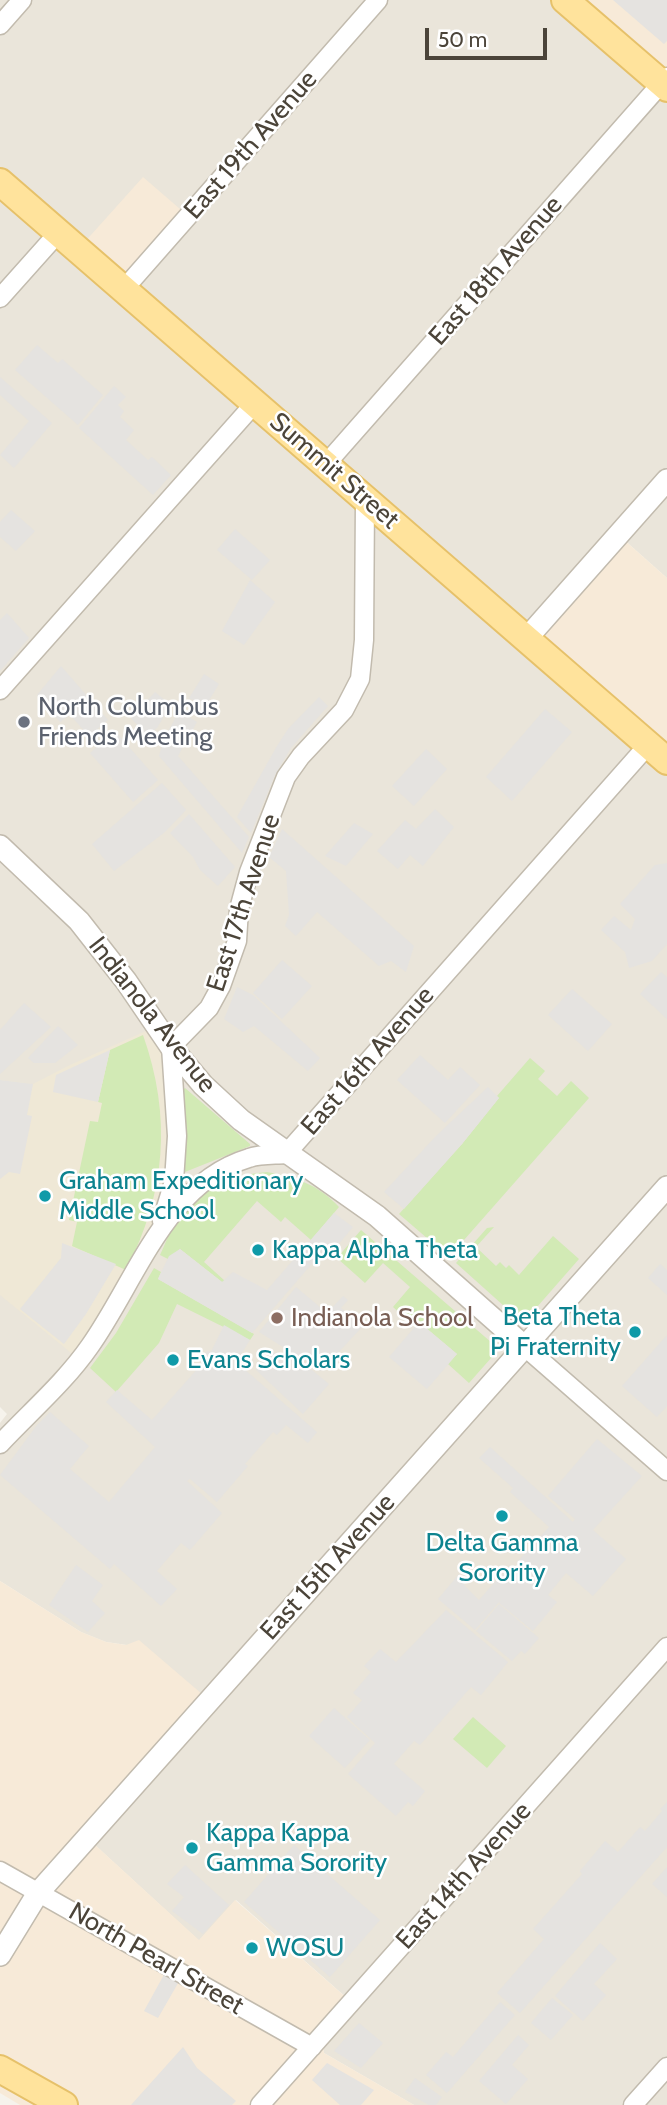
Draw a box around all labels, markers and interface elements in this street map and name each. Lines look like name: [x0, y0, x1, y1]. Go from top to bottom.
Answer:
scale bar: [429, 14, 552, 58]
text: 50 m: [438, 27, 487, 52]
street label: East 19th Avenue: [178, 64, 324, 226]
street label: East 18th Avenue: [423, 190, 569, 352]
street label: Summit Street: [263, 406, 405, 536]
place label: North Columbus Friends Meeting: [38, 691, 218, 752]
marker: North Columbus Friends Meeting: [16, 714, 32, 730]
street label: East 17th Avenue: [201, 810, 287, 996]
street label: Indianola Avenue: [81, 931, 223, 1099]
street label: East 16th Avenue: [295, 980, 441, 1142]
place label: Graham Expeditionary Middle School: [59, 1165, 303, 1226]
marker: Graham Expeditionary Middle School: [37, 1188, 53, 1204]
place label: Kappa Alpha Theta: [272, 1234, 478, 1266]
marker: Kappa Alpha Theta: [250, 1242, 266, 1258]
place label: Beta Theta Pi Fraternity: [490, 1301, 621, 1362]
place label: Indianola School: [291, 1302, 473, 1334]
marker: Indianola School: [269, 1310, 285, 1326]
marker: Beta Theta Pi Fraternity: [627, 1324, 643, 1340]
place label: Evans Scholars: [187, 1344, 350, 1376]
marker: Evans Scholars: [165, 1352, 181, 1368]
street label: East 15th Avenue: [254, 1487, 402, 1647]
marker: Delta Gamma Sorority: [494, 1508, 510, 1524]
place label: Delta Gamma Sorority: [425, 1527, 579, 1588]
street label: East 14th Avenue: [390, 1796, 538, 1956]
place label: Kappa Kappa Gamma Sorority: [206, 1817, 387, 1878]
marker: Kappa Kappa Gamma Sorority: [184, 1840, 200, 1856]
street label: North Pearl Street: [63, 1896, 249, 2022]
place label: WOSU: [266, 1932, 344, 1964]
marker: WOSU: [244, 1940, 260, 1956]

